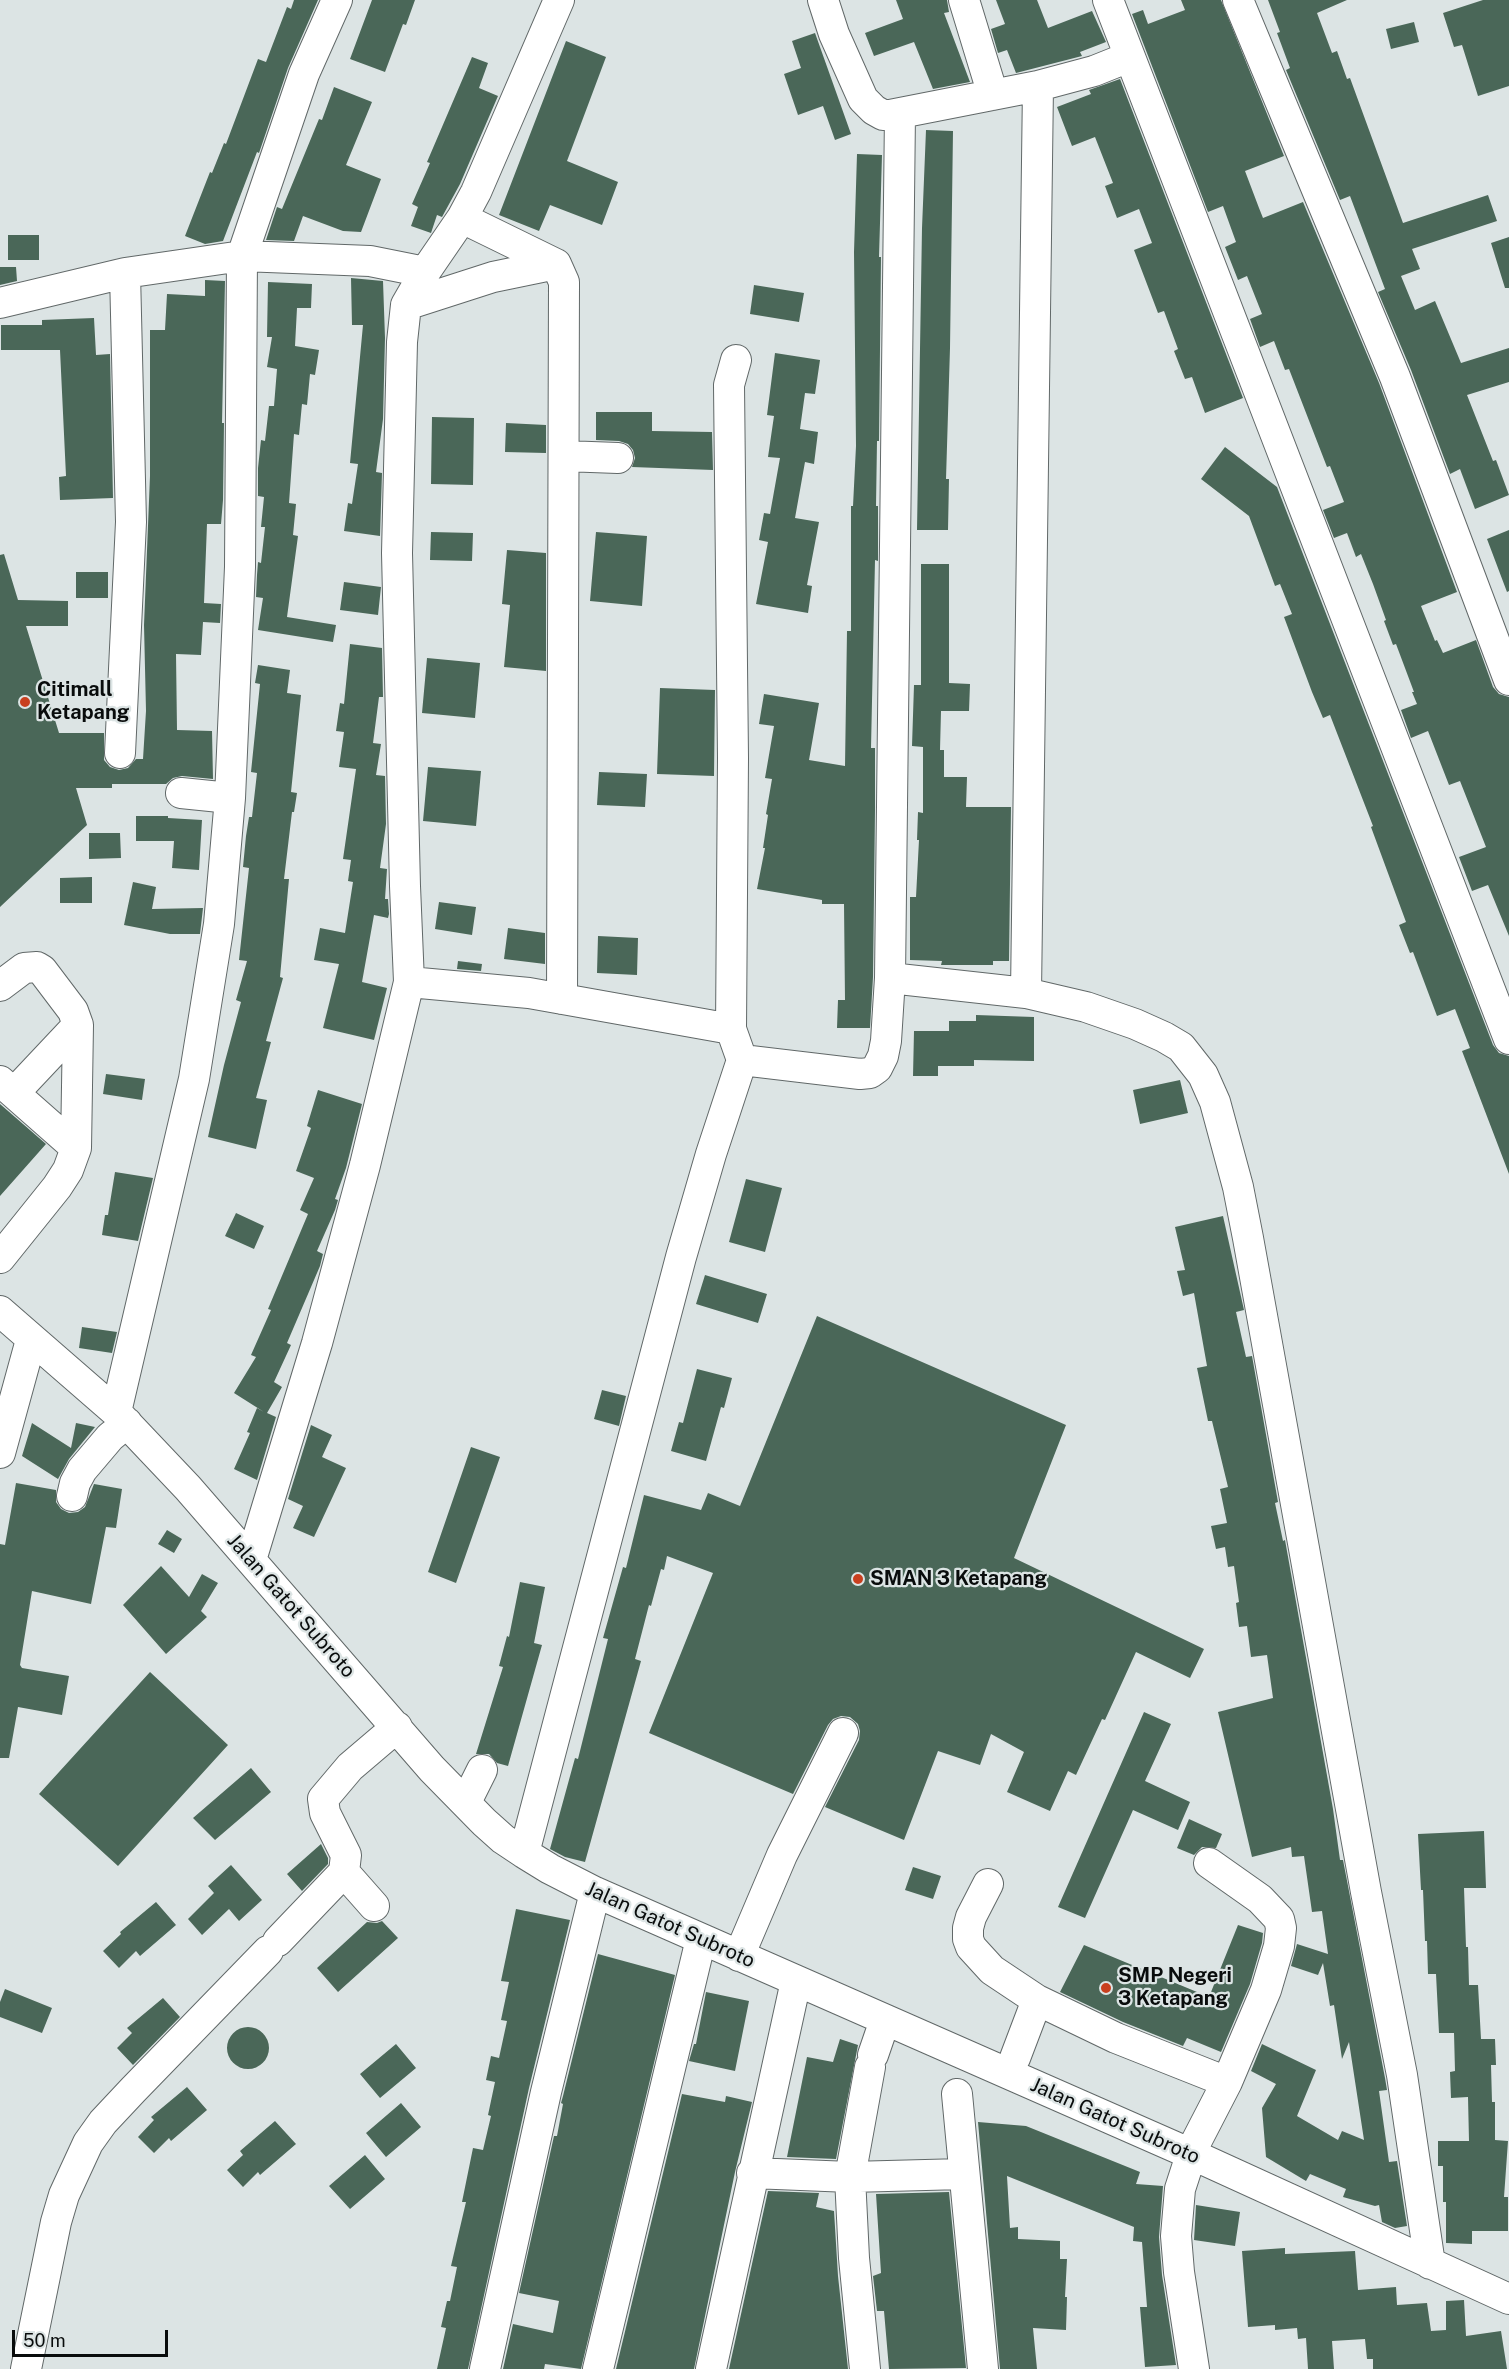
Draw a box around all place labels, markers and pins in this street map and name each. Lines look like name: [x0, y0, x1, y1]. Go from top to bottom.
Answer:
place label: Citimall Ketapang: [37, 678, 129, 725]
marker: Citimall Ketapang: [18, 695, 32, 709]
place label: SMAN 3 Ketapang: [870, 1567, 1047, 1591]
marker: SMAN 3 Ketapang: [851, 1572, 865, 1586]
place label: SMP Negeri 3 Ketapang: [1118, 1964, 1232, 2011]
marker: SMP Negeri 3 Ketapang: [1099, 1981, 1113, 1995]

